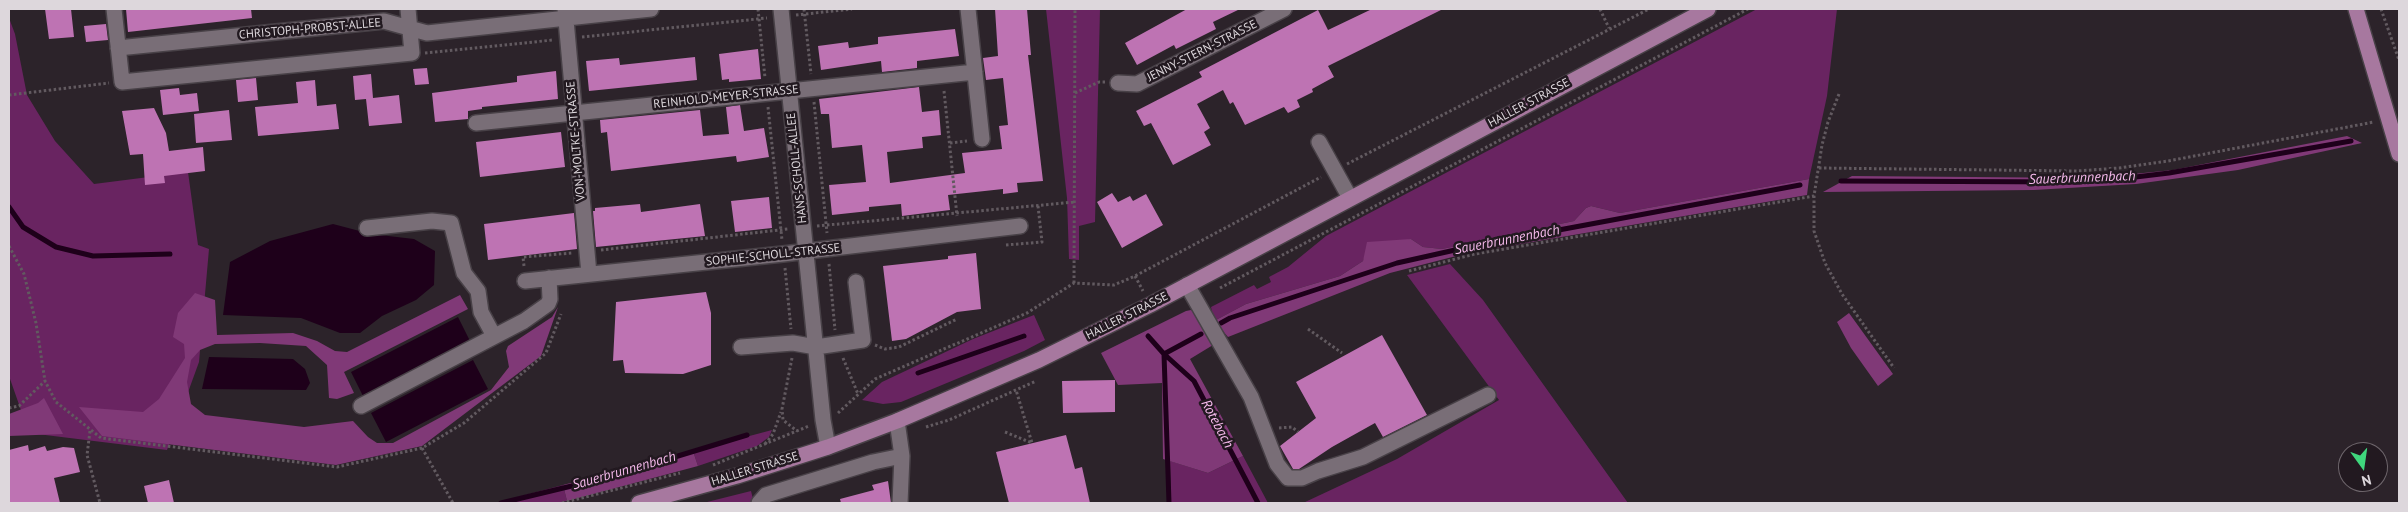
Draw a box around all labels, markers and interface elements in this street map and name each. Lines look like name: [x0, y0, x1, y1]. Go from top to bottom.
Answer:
street label: CHRISTOPH-PROBST-ALLEE: [238, 16, 382, 42]
street label: JENNY-STERN-STRASSE: [1145, 17, 1259, 85]
street label: HALLER STRASSE: [1486, 75, 1572, 131]
street label: VON-MOLTKE-STRASSE: [564, 80, 588, 202]
street label: REINHOLD-MEYER-STRASSE: [653, 82, 799, 112]
street label: HANS-SCHOLL-ALLEE: [784, 112, 810, 224]
water label: Sauerbrunnenbach: [2028, 168, 2136, 188]
water label: Sauerbrunnenbach: [1453, 222, 1561, 258]
street label: SOPHIE-SCHOLL-STRASSE: [705, 241, 841, 269]
street label: HALLER STRASSE: [1083, 289, 1171, 343]
water label: Rotebach: [1197, 397, 1237, 451]
north arrow: [2338, 442, 2388, 492]
water label: Sauerbrunnenbach: [570, 448, 678, 494]
street label: HALLER STRASSE: [710, 449, 800, 489]
text: N: [2360, 471, 2373, 490]

